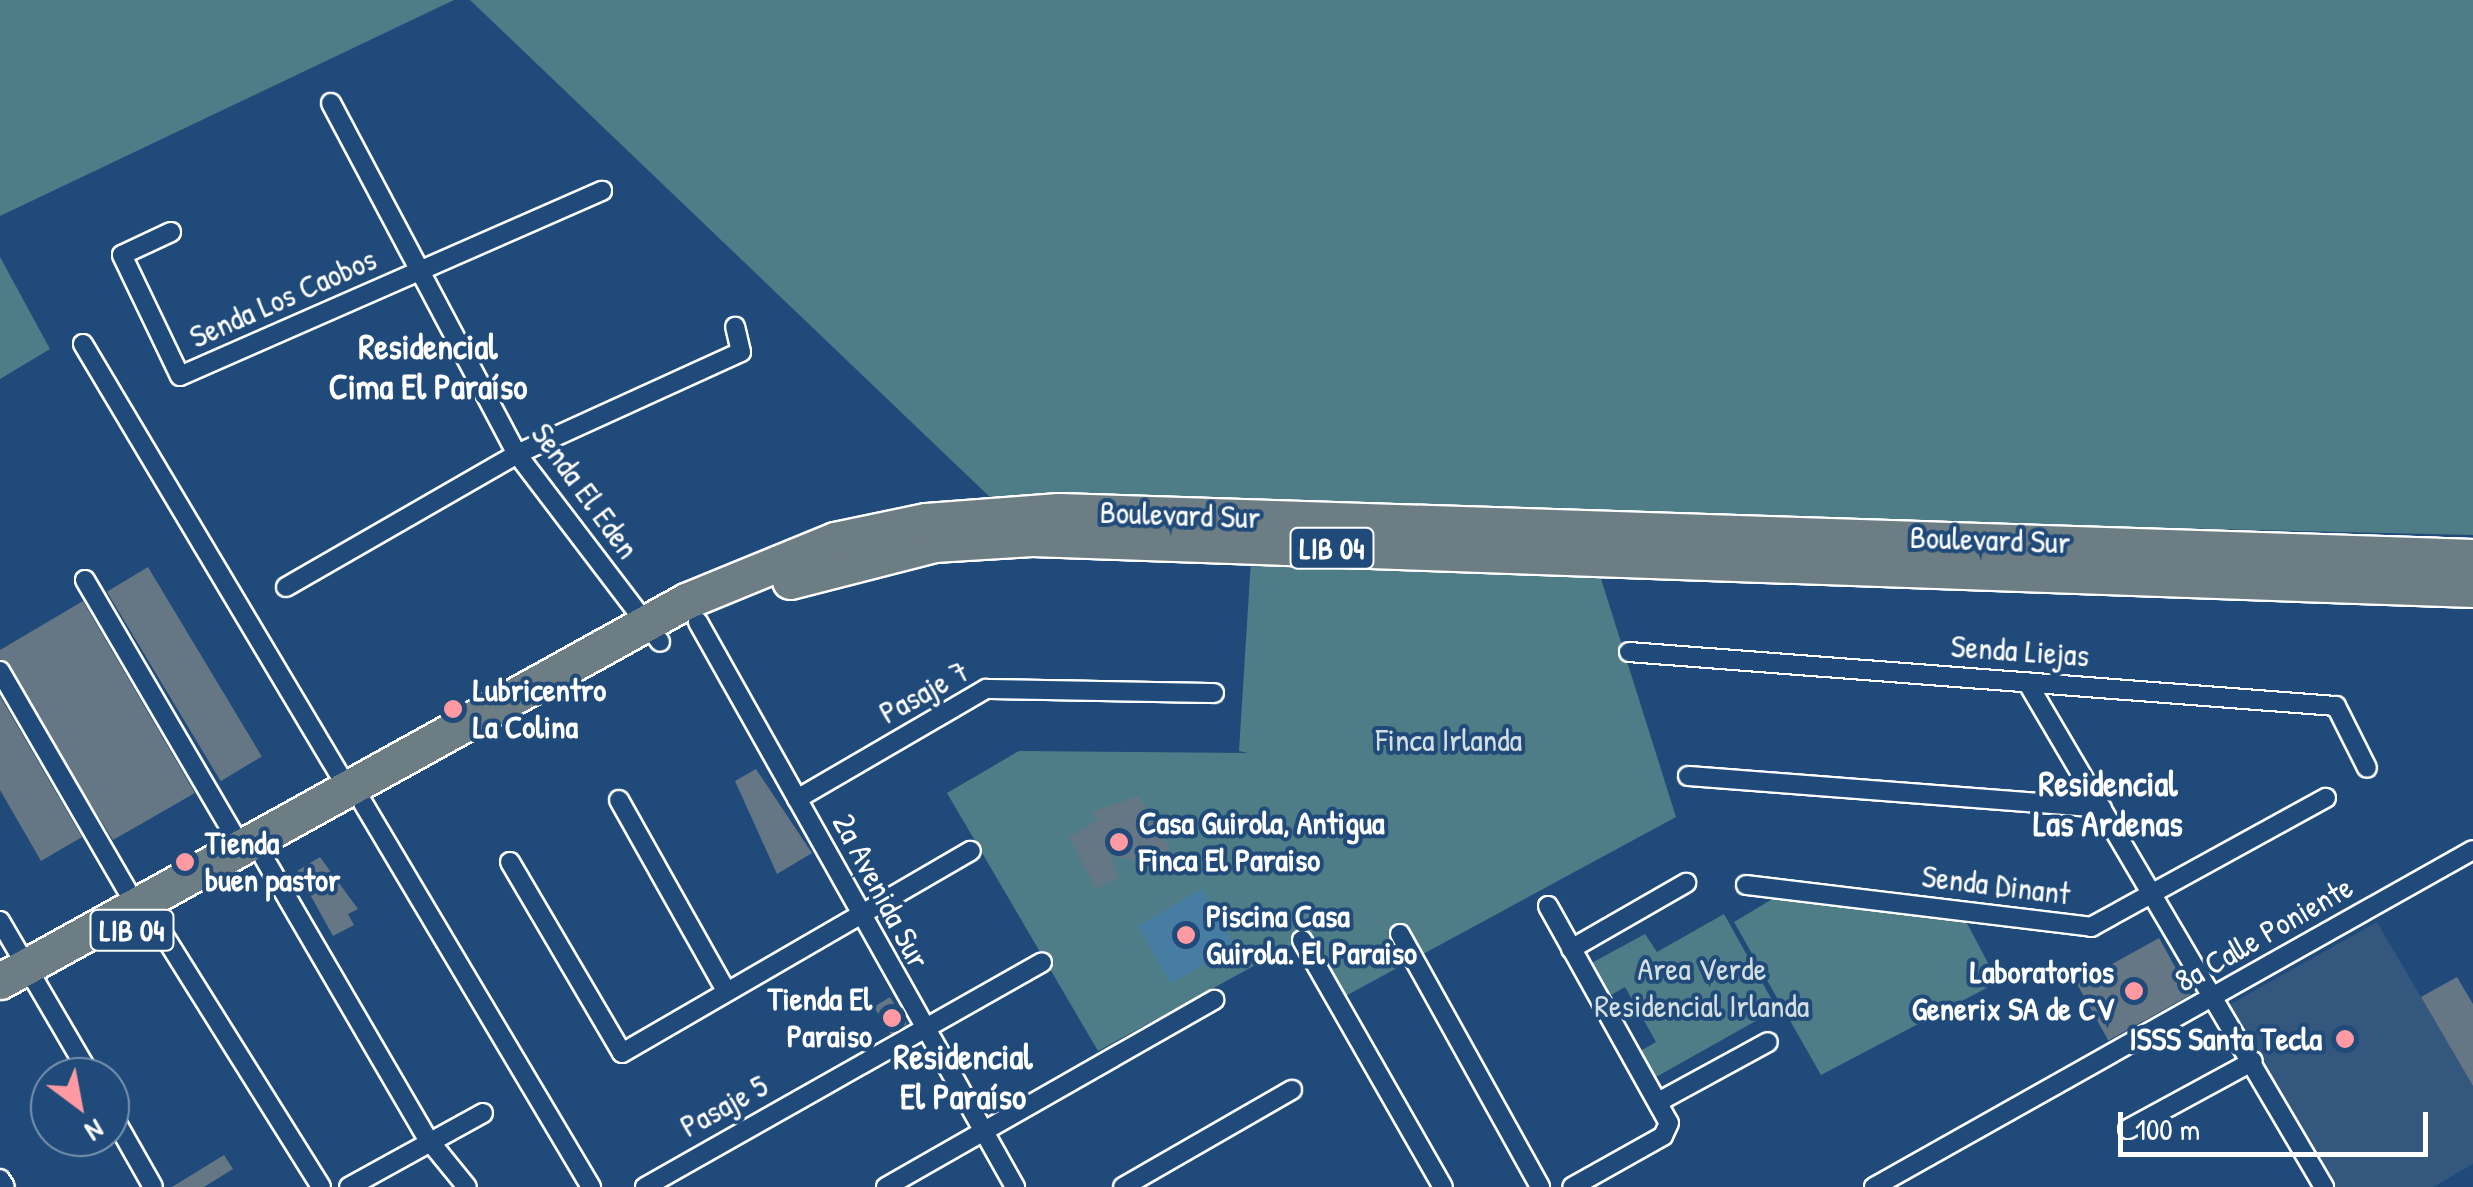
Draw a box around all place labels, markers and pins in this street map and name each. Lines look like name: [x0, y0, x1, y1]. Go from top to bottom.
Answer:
place label: Lubricentro La Colina: [473, 672, 606, 747]
marker: Lubricentro La Colina: [442, 698, 464, 720]
place label: Casa Guirola, Antigua Finca El Paraiso: [1139, 805, 1385, 880]
place label: Tienda buen pastor: [205, 825, 340, 900]
marker: Casa Guirola, Antigua Finca El Paraiso: [1108, 831, 1130, 853]
marker: Tienda buen pastor: [174, 851, 196, 873]
place label: Piscina Casa Guirola. El Paraiso: [1206, 898, 1417, 973]
marker: Piscina Casa Guirola. El Paraiso: [1175, 924, 1197, 946]
place label: Laboratorios Generix SA de CV: [1912, 954, 2114, 1029]
marker: Laboratorios Generix SA de CV: [2123, 980, 2145, 1002]
place label: Tienda El Paraiso: [768, 981, 872, 1056]
marker: Tienda El Paraiso: [881, 1007, 903, 1029]
place label: ISSS Santa Tecla: [2129, 1020, 2322, 1058]
marker: ISSS Santa Tecla: [2332, 1026, 2358, 1052]

